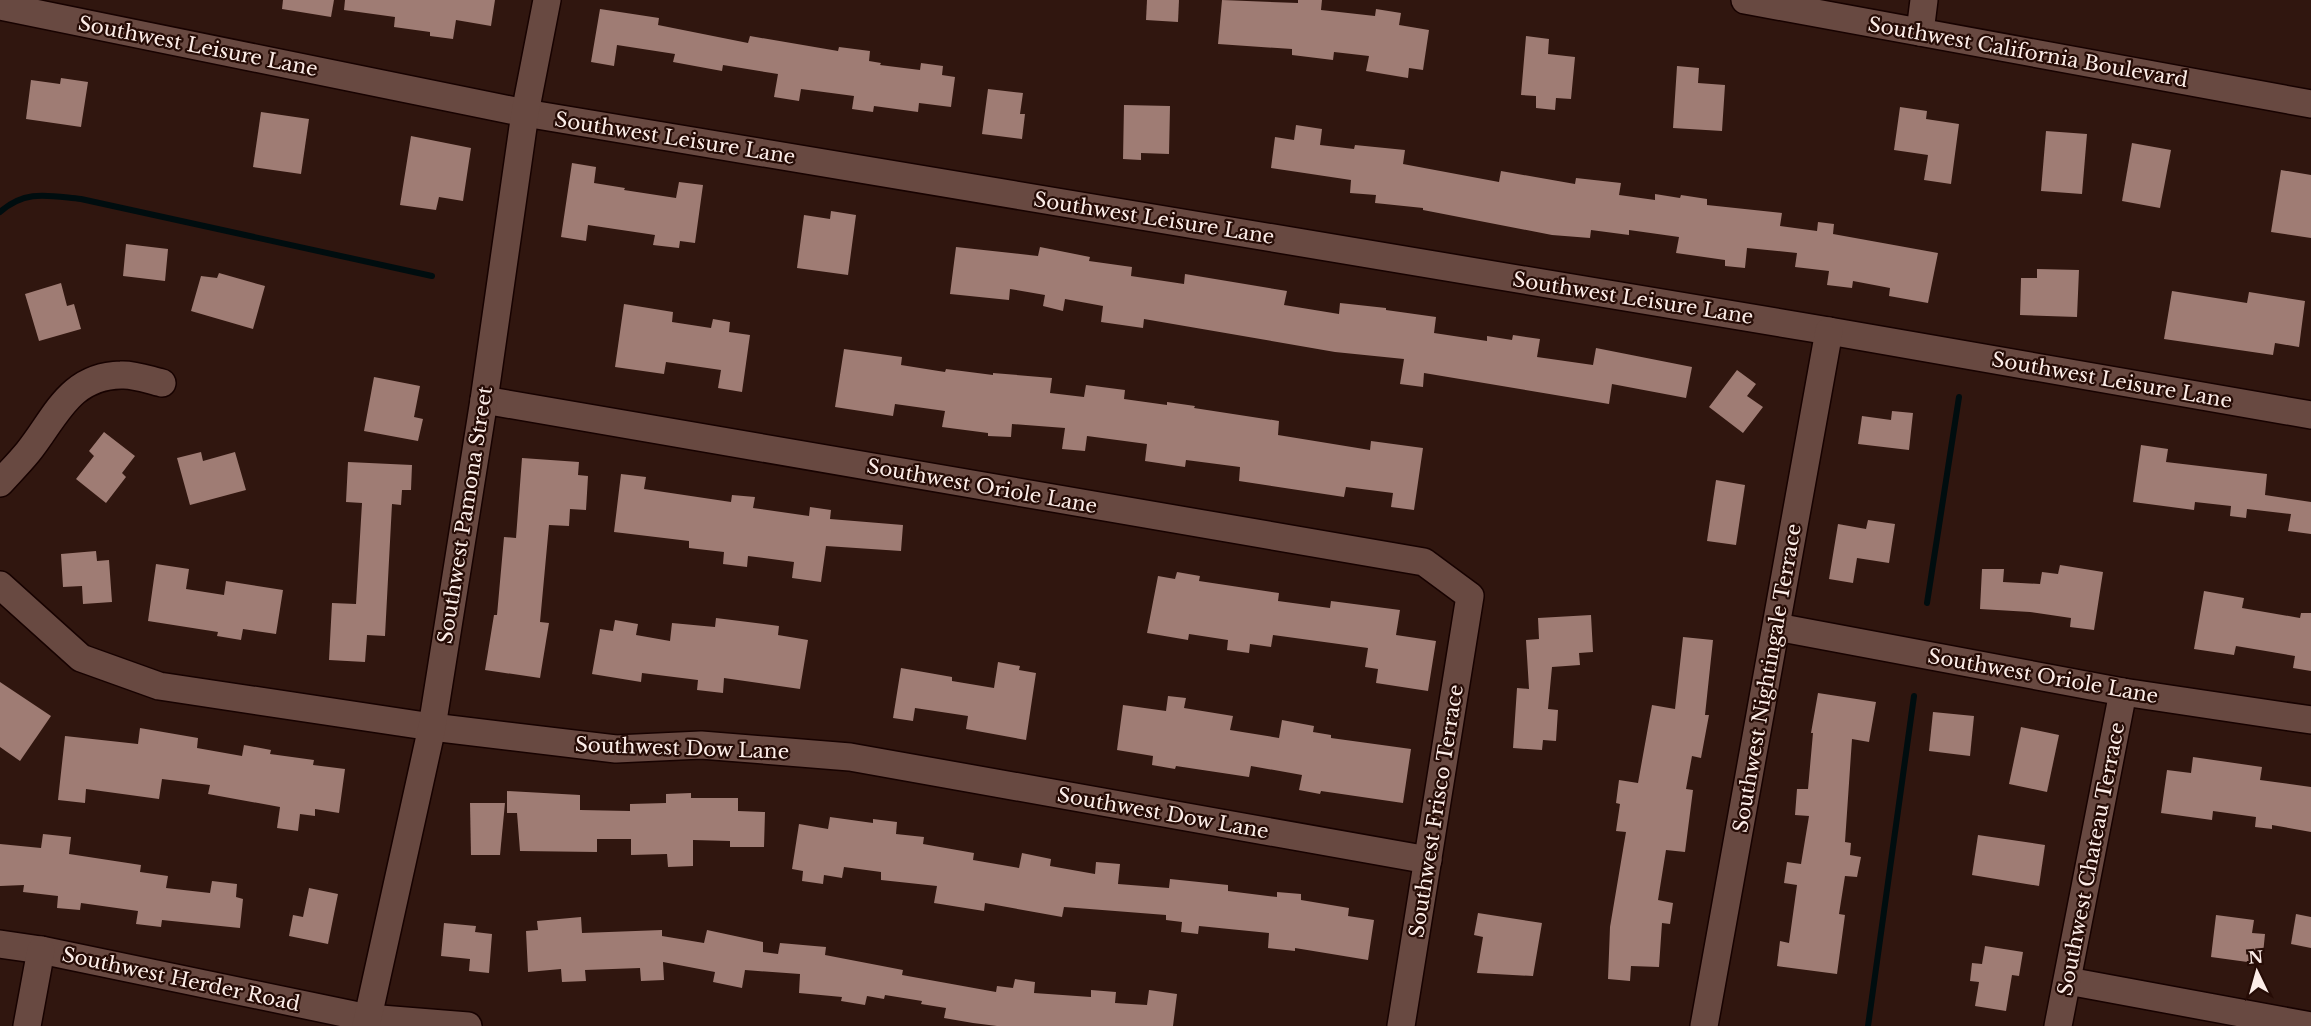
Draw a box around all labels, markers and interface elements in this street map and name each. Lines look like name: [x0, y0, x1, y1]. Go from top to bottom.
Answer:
street label: Southwest Leisure Lane: [76, 11, 320, 81]
street label: Southwest California Boulevard: [1866, 12, 2190, 92]
street label: Southwest Leisure Lane: [553, 107, 797, 169]
street label: Southwest Leisure Lane: [1032, 187, 1276, 249]
street label: Southwest Leisure Lane: [1511, 267, 1755, 329]
street label: Southwest Leisure Lane: [1990, 347, 2234, 413]
street label: Southwest Pamona Street: [433, 384, 497, 646]
street label: Southwest Oriole Lane: [865, 454, 1099, 518]
street label: Southwest Nightingale Terrace: [1728, 522, 1806, 834]
street label: Southwest Oriole Lane: [1926, 644, 2160, 708]
street label: Southwest Frisco Terrace: [1404, 683, 1468, 939]
street label: Southwest Chateau Terrace: [2053, 720, 2129, 998]
street label: Southwest Dow Lane: [575, 732, 789, 764]
street label: Southwest Dow Lane: [1055, 783, 1271, 843]
street label: Southwest Herder Road: [60, 942, 302, 1016]
north arrow: [2227, 942, 2287, 1002]
text: N: [2247, 946, 2264, 968]

